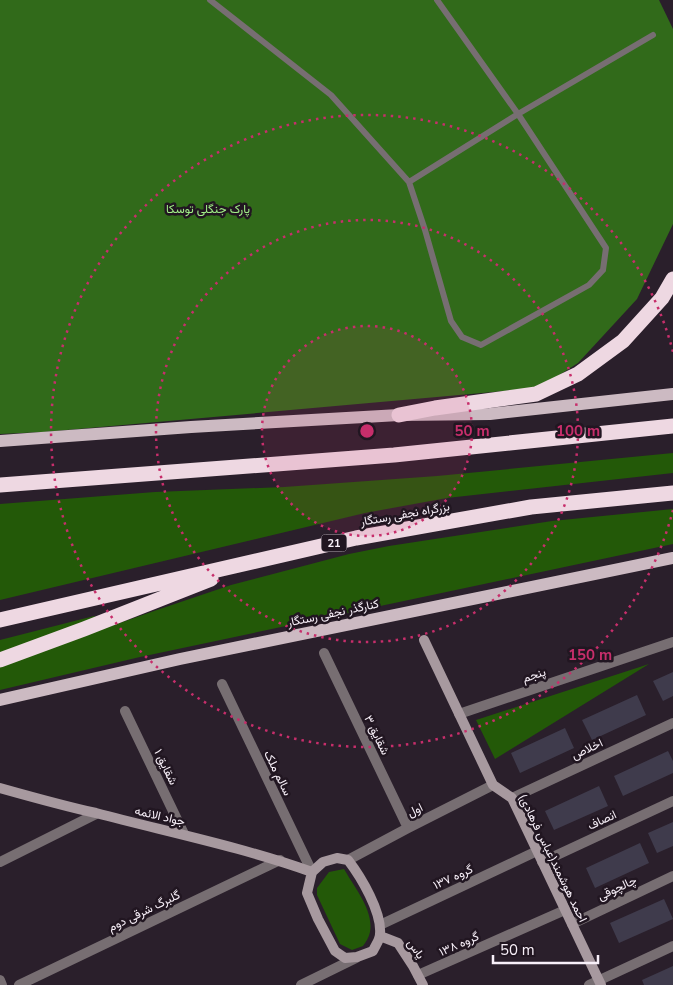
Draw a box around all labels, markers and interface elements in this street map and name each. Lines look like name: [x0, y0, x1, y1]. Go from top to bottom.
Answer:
park label: پارک جنگلی توسکا: [166, 201, 250, 217]
text: 50 m: [454, 421, 490, 441]
text: 100 m: [556, 421, 600, 441]
centre of rings: [358, 422, 376, 440]
street label: بزرگراه نجفی رستگار: [358, 498, 451, 530]
road number: 21: [322, 534, 346, 552]
street label: کنارگذر نجفی رستگار: [285, 595, 380, 631]
text: 150 m: [568, 645, 612, 665]
street label: پنجم: [520, 664, 548, 686]
street label: شقایق ۳: [360, 712, 394, 758]
street label: اخلاص: [569, 735, 605, 763]
street label: شقایق ۱: [150, 746, 182, 788]
street label: سالم ملک: [260, 748, 296, 798]
street label: احمد هوشمند(عباس فرهادی): [515, 791, 591, 925]
street label: اول: [404, 799, 426, 821]
street label: جواد الائمه: [133, 802, 187, 830]
street label: انصاف: [585, 806, 619, 834]
street label: گروه ۱۳۷: [430, 861, 476, 893]
street label: چالچوقی: [595, 872, 639, 904]
street label: گلبرگ شرقی دوم: [105, 887, 183, 935]
street label: گروه ۱۳۸: [436, 928, 482, 960]
scale bar: [493, 932, 598, 964]
street label: یاس: [403, 936, 429, 962]
text: 50 m: [500, 940, 535, 960]

